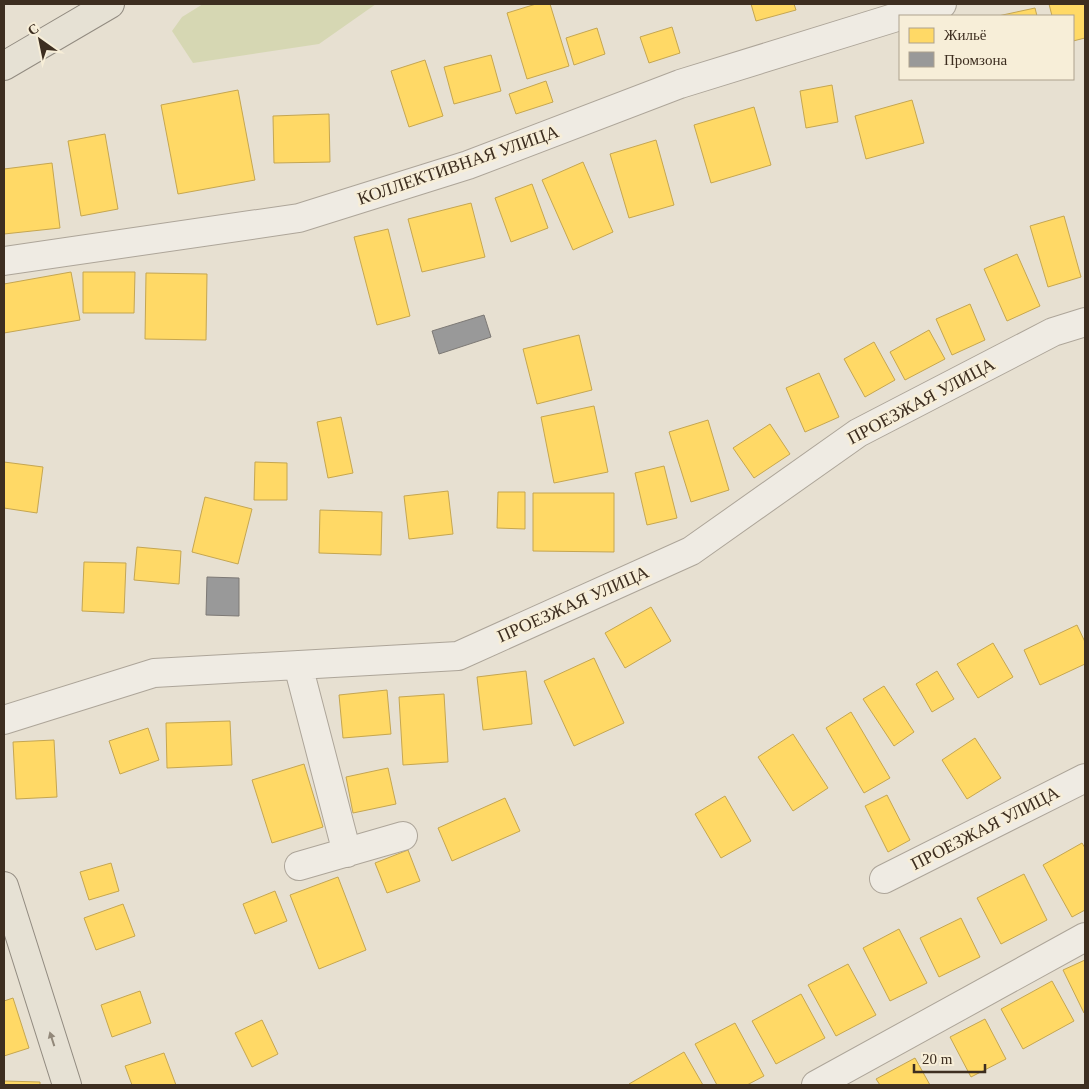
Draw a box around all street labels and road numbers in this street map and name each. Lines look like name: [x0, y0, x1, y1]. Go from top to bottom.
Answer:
street label: КОЛЛЕКТИВНАЯ УЛИЦА: [355, 121, 561, 209]
street label: ПРОЕЗЖАЯ УЛИЦА: [844, 354, 998, 448]
street label: ПРОЕЗЖАЯ УЛИЦА: [494, 562, 652, 646]
street label: ПРОЕЗЖАЯ УЛИЦА: [907, 782, 1063, 874]

